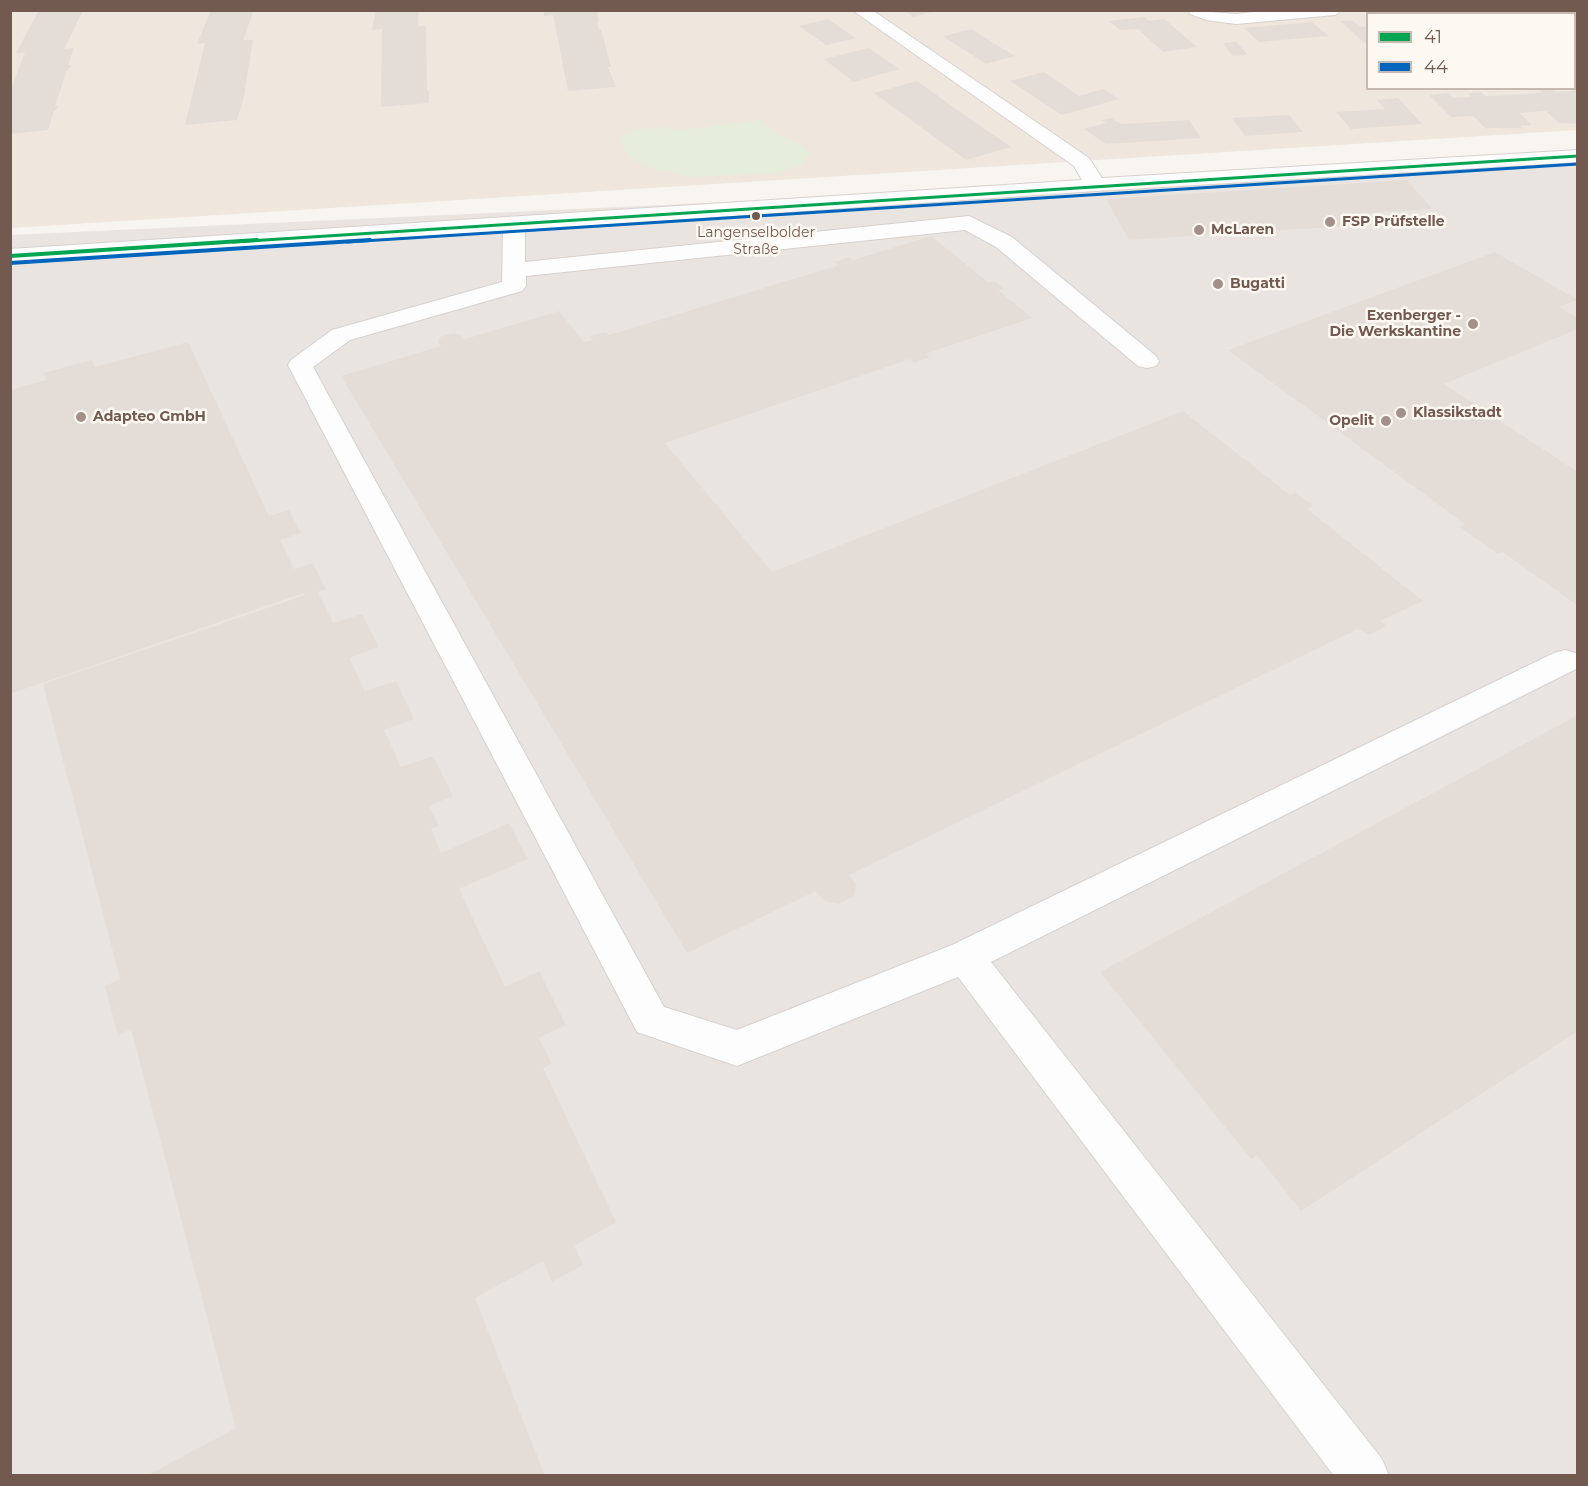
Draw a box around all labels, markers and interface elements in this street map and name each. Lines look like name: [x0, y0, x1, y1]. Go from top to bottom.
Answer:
legend: [1366, 12, 1576, 90]
text: 41: [1424, 26, 1442, 48]
text: 44: [1424, 56, 1448, 78]
marker: Langenselbolder Straße: [750, 210, 762, 222]
place label: FSP Prüfstelle: [1342, 214, 1445, 230]
marker: FSP Prüfstelle: [1323, 215, 1337, 229]
place label: McLaren: [1211, 222, 1274, 238]
marker: McLaren: [1192, 223, 1206, 237]
place label: Langenselbolder Straße: [697, 225, 815, 258]
place label: Bugatti: [1230, 276, 1285, 292]
marker: Bugatti: [1211, 277, 1225, 291]
place label: Exenberger - Die Werkskantine: [1330, 308, 1461, 340]
marker: Exenberger - Die Werkskantine: [1466, 317, 1480, 331]
place label: Klassikstadt: [1413, 405, 1502, 421]
marker: Klassikstadt: [1394, 406, 1408, 420]
place label: Adapteo GmbH: [93, 409, 206, 425]
marker: Adapteo GmbH: [74, 410, 88, 424]
place label: Opelit: [1329, 413, 1374, 429]
marker: Opelit: [1379, 414, 1393, 428]

